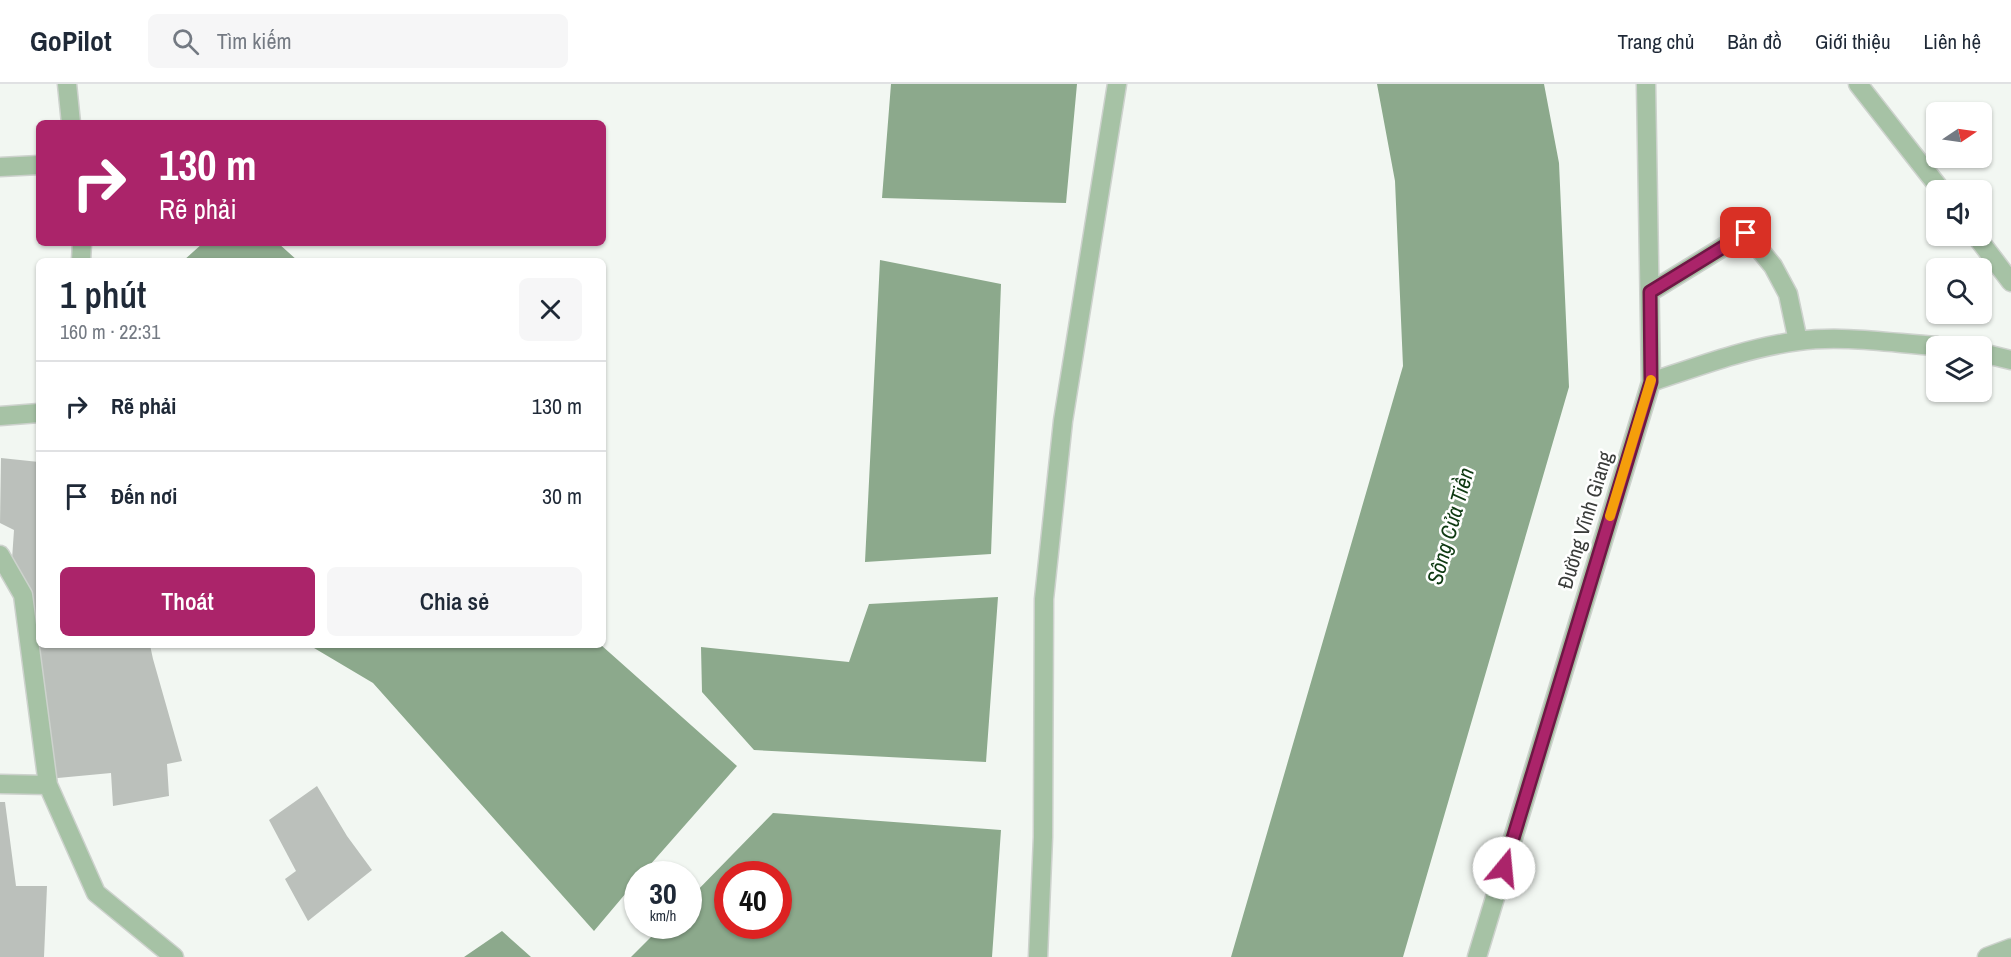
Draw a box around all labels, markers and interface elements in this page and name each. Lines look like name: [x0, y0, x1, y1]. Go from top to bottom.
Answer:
search box: [148, 14, 568, 68]
text: GoPilot: [30, 22, 112, 60]
icon: search: [169, 25, 202, 58]
text: Tìm kiếm: [217, 26, 291, 56]
text: Trang chủ: [1617, 27, 1694, 56]
text: Bản đồ: [1727, 27, 1782, 56]
text: Giới thiệu: [1815, 27, 1891, 56]
text: Liên hệ: [1924, 27, 1981, 56]
north arrow: [1926, 102, 1992, 168]
map controls: [1926, 102, 1992, 402]
text: 130 m: [159, 137, 257, 193]
icon: right: [60, 144, 138, 222]
button: sound: [1926, 180, 1992, 246]
text: Rẽ phải: [159, 191, 237, 227]
pin: [1720, 207, 1771, 258]
icon: arrive: [1729, 216, 1762, 249]
button: search: [1926, 258, 1992, 324]
text: 1 phút: [60, 271, 146, 319]
button: close: [519, 278, 582, 341]
text: 160 m · 22:31: [60, 318, 160, 345]
button: layers: [1926, 336, 1992, 402]
icon: right: [60, 390, 93, 423]
text: Rẽ phải: [111, 391, 176, 421]
text: 130 m: [532, 391, 582, 421]
street label: Đường Vĩnh Giang: [1550, 447, 1620, 592]
water label: Sông Cửa Tiền: [1419, 464, 1481, 588]
icon: arrive: [60, 480, 93, 513]
text: Đến nơi: [111, 481, 177, 511]
text: 30 m: [542, 481, 582, 511]
button: Thoát: [60, 567, 315, 636]
button: Chia sẻ: [327, 567, 582, 636]
position arrow: [1472, 836, 1536, 900]
speed limit sign: 40: [714, 861, 792, 939]
text: 30: [649, 873, 677, 913]
text: km/h: [650, 905, 676, 926]

